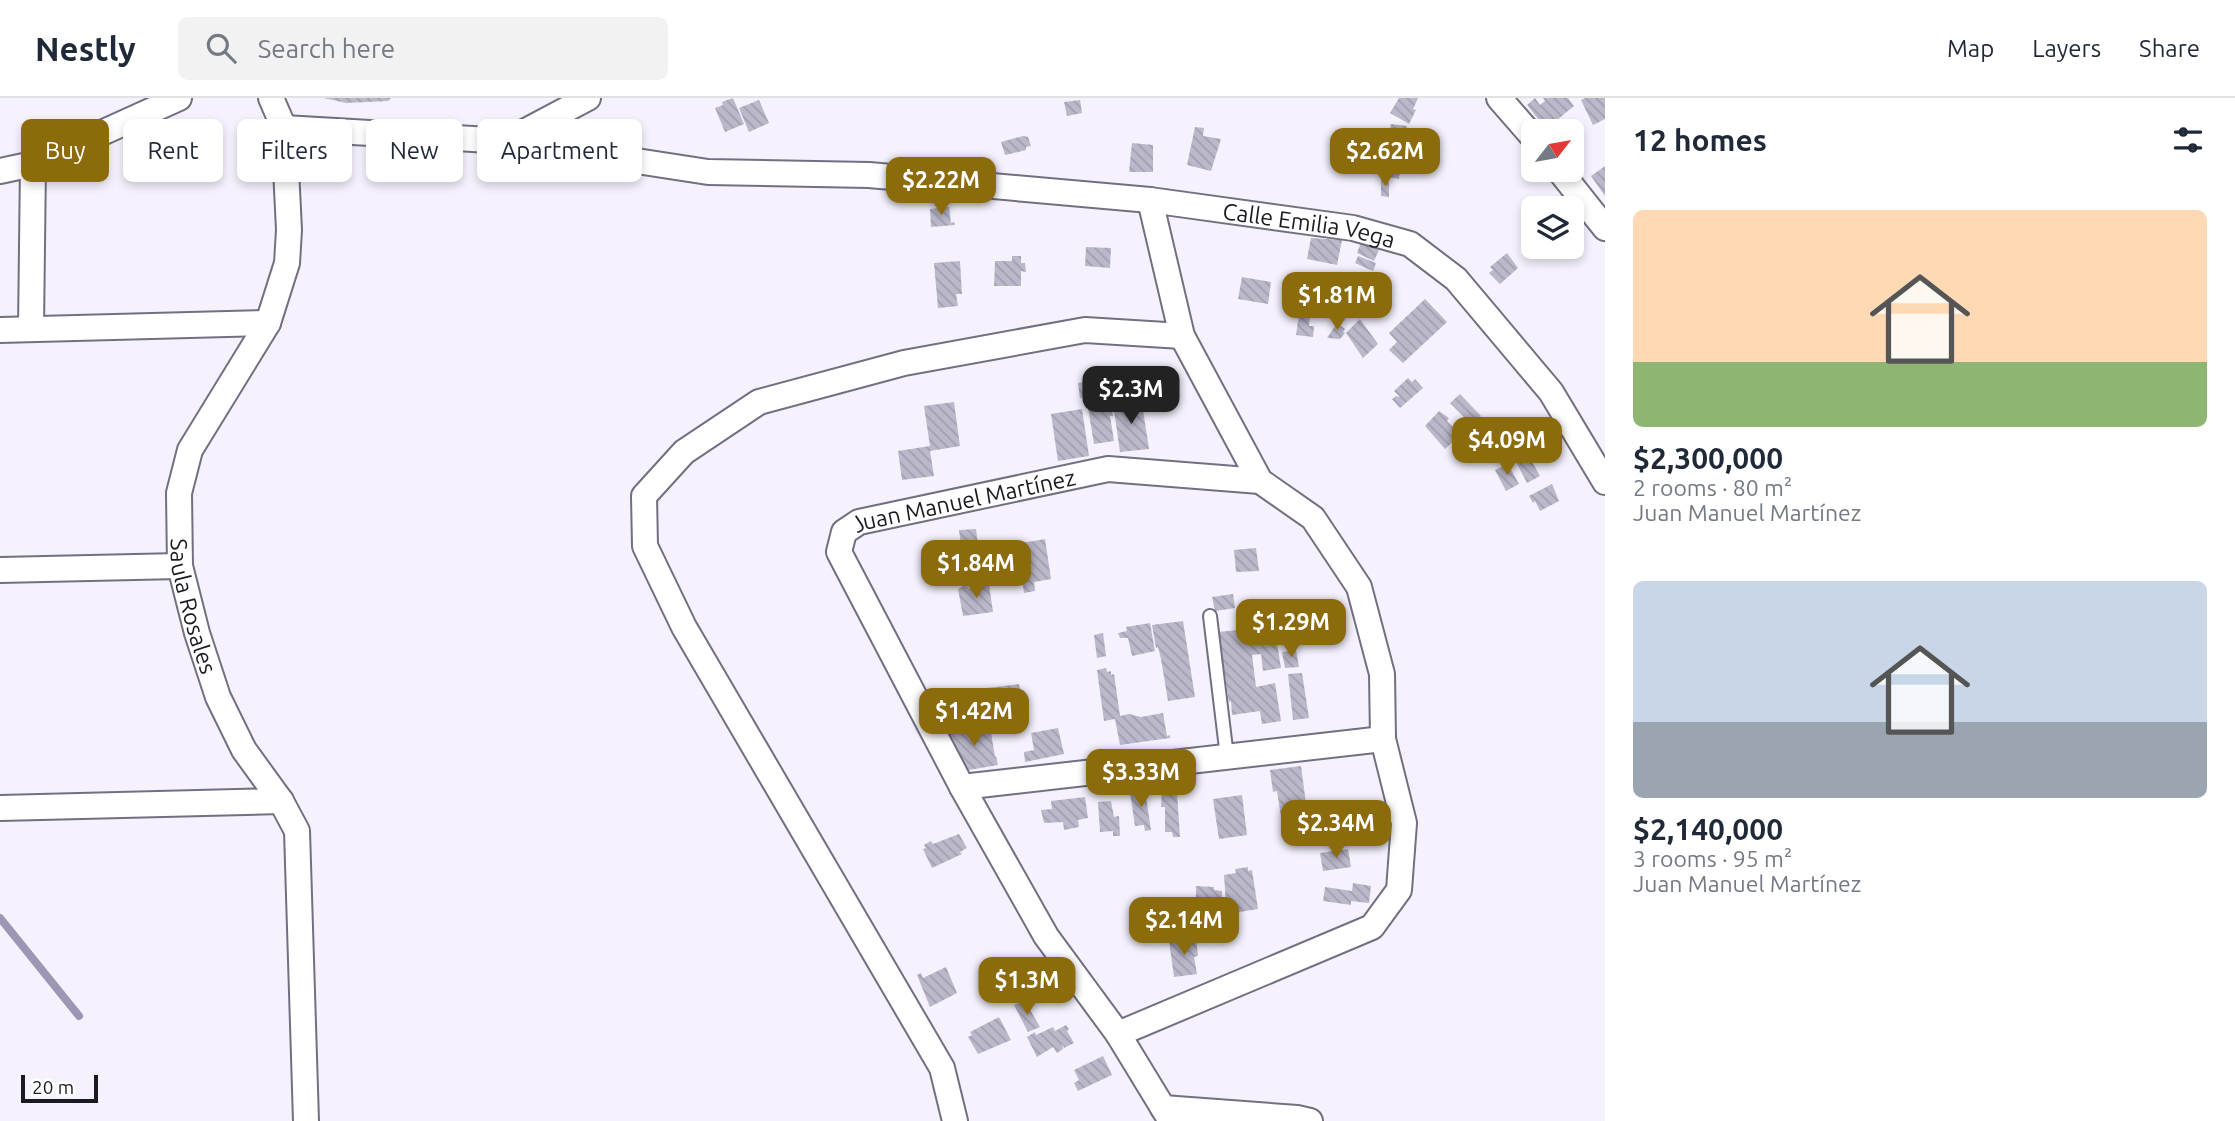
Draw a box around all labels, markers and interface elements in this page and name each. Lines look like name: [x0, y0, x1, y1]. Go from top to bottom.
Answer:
search box: [178, 17, 668, 80]
icon: search: [202, 29, 240, 67]
text: Nestly: [35, 30, 136, 67]
text: Search here: [258, 34, 395, 63]
text: Map: [1947, 35, 1994, 62]
text: Layers: [2032, 35, 2101, 62]
text: Share: [2139, 35, 2200, 62]
chip: Buy: [21, 119, 109, 182]
chip: Rent: [123, 119, 223, 182]
chip: Filters: [237, 119, 352, 182]
chip: New: [366, 119, 463, 182]
chip: Apartment: [477, 119, 642, 182]
north arrow: [1521, 119, 1584, 182]
map controls: [1521, 119, 1584, 259]
icon: filters: [2169, 121, 2207, 159]
text: 12 homes: [1633, 123, 1767, 157]
pin: $2.62M: [1328, 129, 1442, 188]
text: $2.62M: [1346, 138, 1424, 163]
pin: $2.22M: [884, 158, 998, 217]
text: $2.22M: [902, 167, 980, 192]
button: layers: [1521, 196, 1584, 259]
street label: Calle Emilia Vega: [1221, 198, 1398, 252]
icon: home: [1857, 256, 1983, 382]
pin: $1.81M: [1280, 272, 1394, 332]
text: $1.81M: [1298, 282, 1376, 307]
pin: $2.3M: [1082, 366, 1180, 426]
text: $2.3M: [1098, 376, 1164, 401]
pin: $4.09M: [1450, 418, 1564, 477]
text: $4.09M: [1468, 427, 1546, 452]
text: $2,300,000: [1633, 441, 1783, 475]
street label: Juan Manuel Martínez: [846, 464, 1078, 537]
text: 2 rooms · 80 m²: [1633, 475, 1792, 500]
text: Juan Manuel Martínez: [1633, 500, 1861, 525]
street label: Saula Rosales: [167, 538, 222, 677]
pin: $1.84M: [919, 540, 1033, 600]
text: $1.84M: [937, 550, 1015, 575]
pin: $1.29M: [1234, 600, 1348, 659]
text: $1.29M: [1252, 609, 1330, 634]
icon: home: [1857, 627, 1983, 753]
pin: $1.42M: [917, 688, 1031, 748]
text: $1.42M: [935, 698, 1013, 723]
pin: $3.33M: [1084, 750, 1198, 809]
text: $3.33M: [1102, 759, 1180, 784]
pin: $2.34M: [1279, 800, 1393, 860]
text: $2.34M: [1297, 810, 1375, 835]
text: $2,140,000: [1633, 812, 1783, 846]
text: 3 rooms · 95 m²: [1633, 846, 1792, 871]
text: Juan Manuel Martínez: [1633, 871, 1861, 896]
pin: $2.14M: [1127, 898, 1241, 957]
text: $2.14M: [1145, 907, 1223, 932]
pin: $1.3M: [978, 958, 1076, 1017]
text: $1.3M: [994, 967, 1060, 992]
scale bar: [21, 1072, 98, 1104]
text: 20 m: [32, 1076, 74, 1098]

